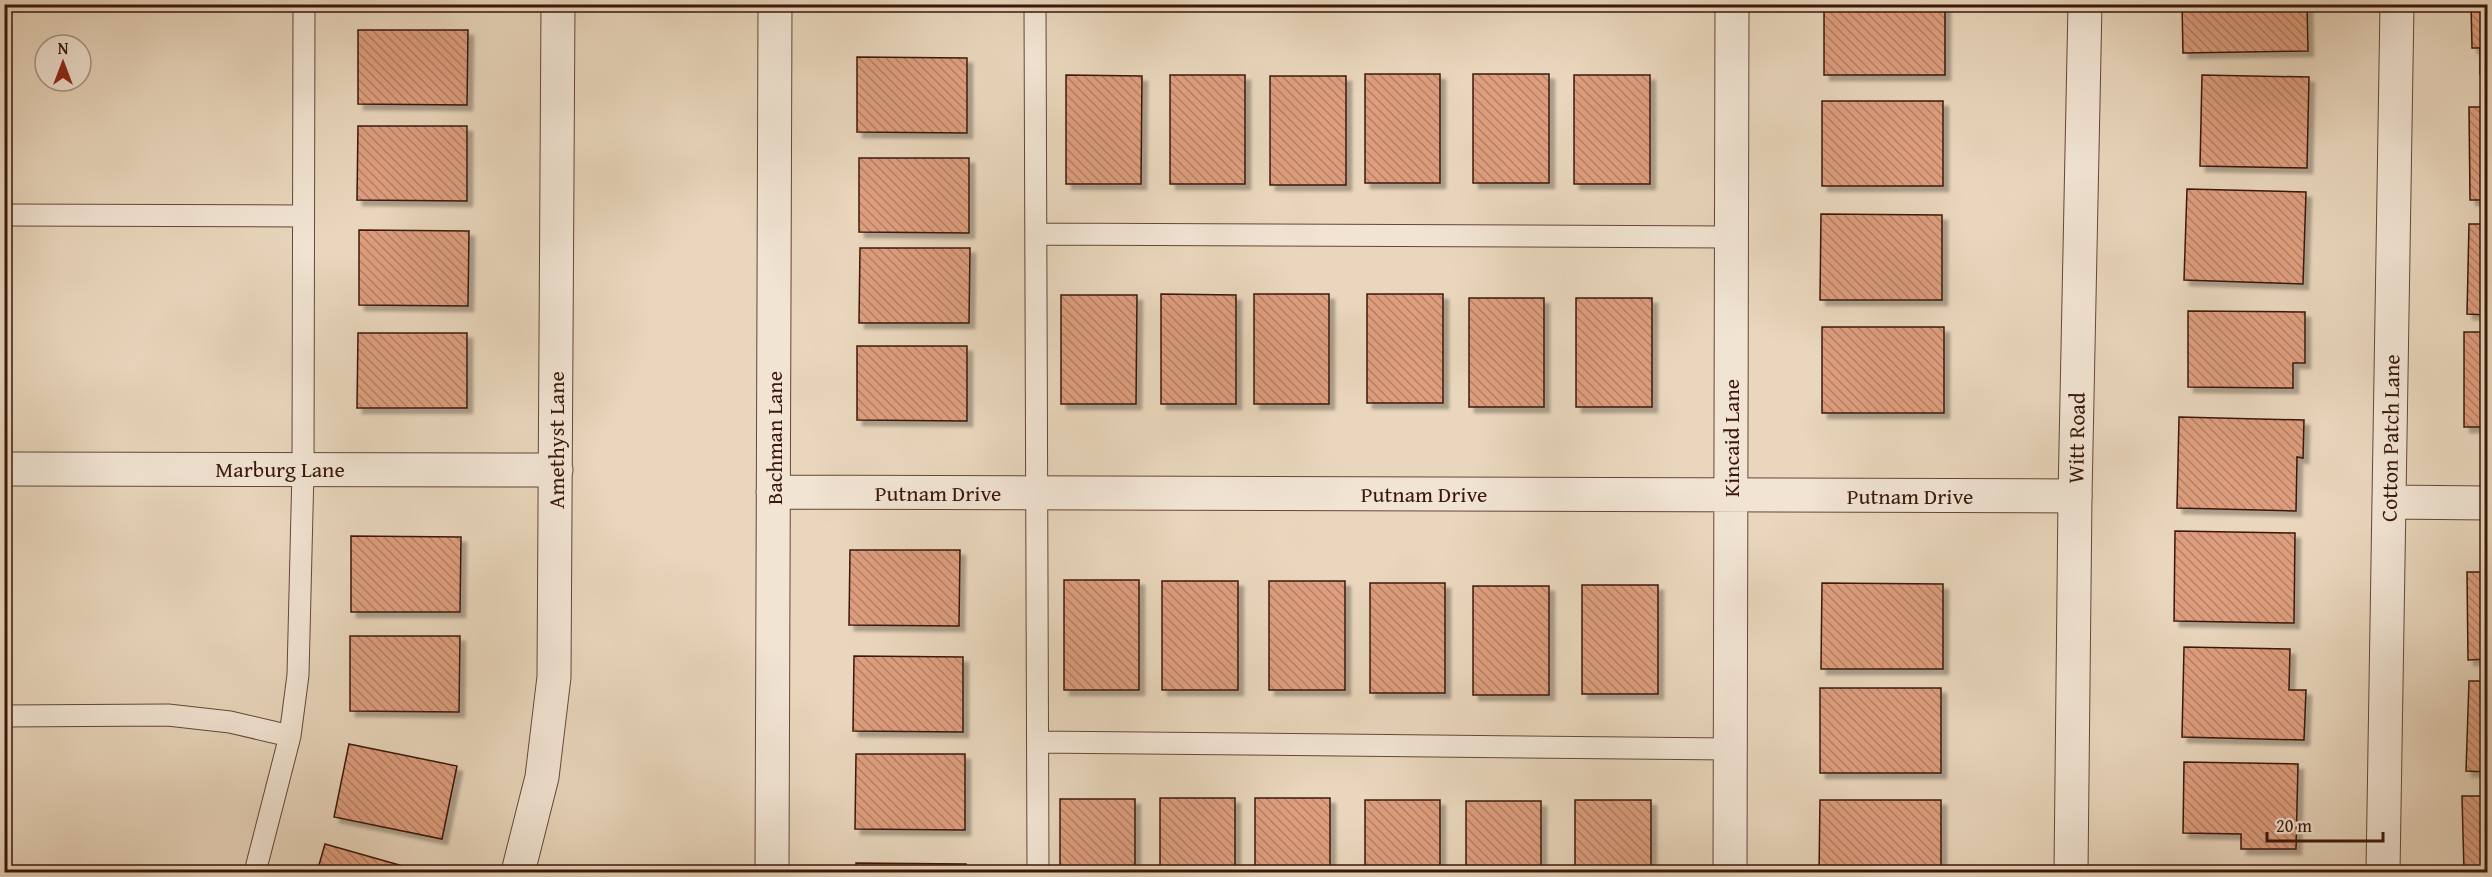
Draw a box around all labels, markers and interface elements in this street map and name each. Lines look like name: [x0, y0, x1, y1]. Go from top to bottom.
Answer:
north arrow: [33, 33, 93, 93]
text: N: [58, 36, 69, 60]
street label: Cotton Patch Lane: [2373, 354, 2407, 522]
street label: Amethyst Lane: [540, 371, 572, 509]
street label: Bachman Lane: [758, 371, 790, 505]
street label: Kincaid Lane: [1715, 379, 1747, 497]
street label: Witt Road: [2059, 392, 2093, 484]
street label: Marburg Lane: [215, 453, 345, 485]
street label: Putnam Drive: [875, 477, 1001, 509]
street label: Putnam Drive: [1361, 478, 1487, 510]
street label: Putnam Drive: [1847, 480, 1973, 512]
scale bar: [2267, 805, 2382, 843]
text: 20 m: [2276, 812, 2312, 839]

